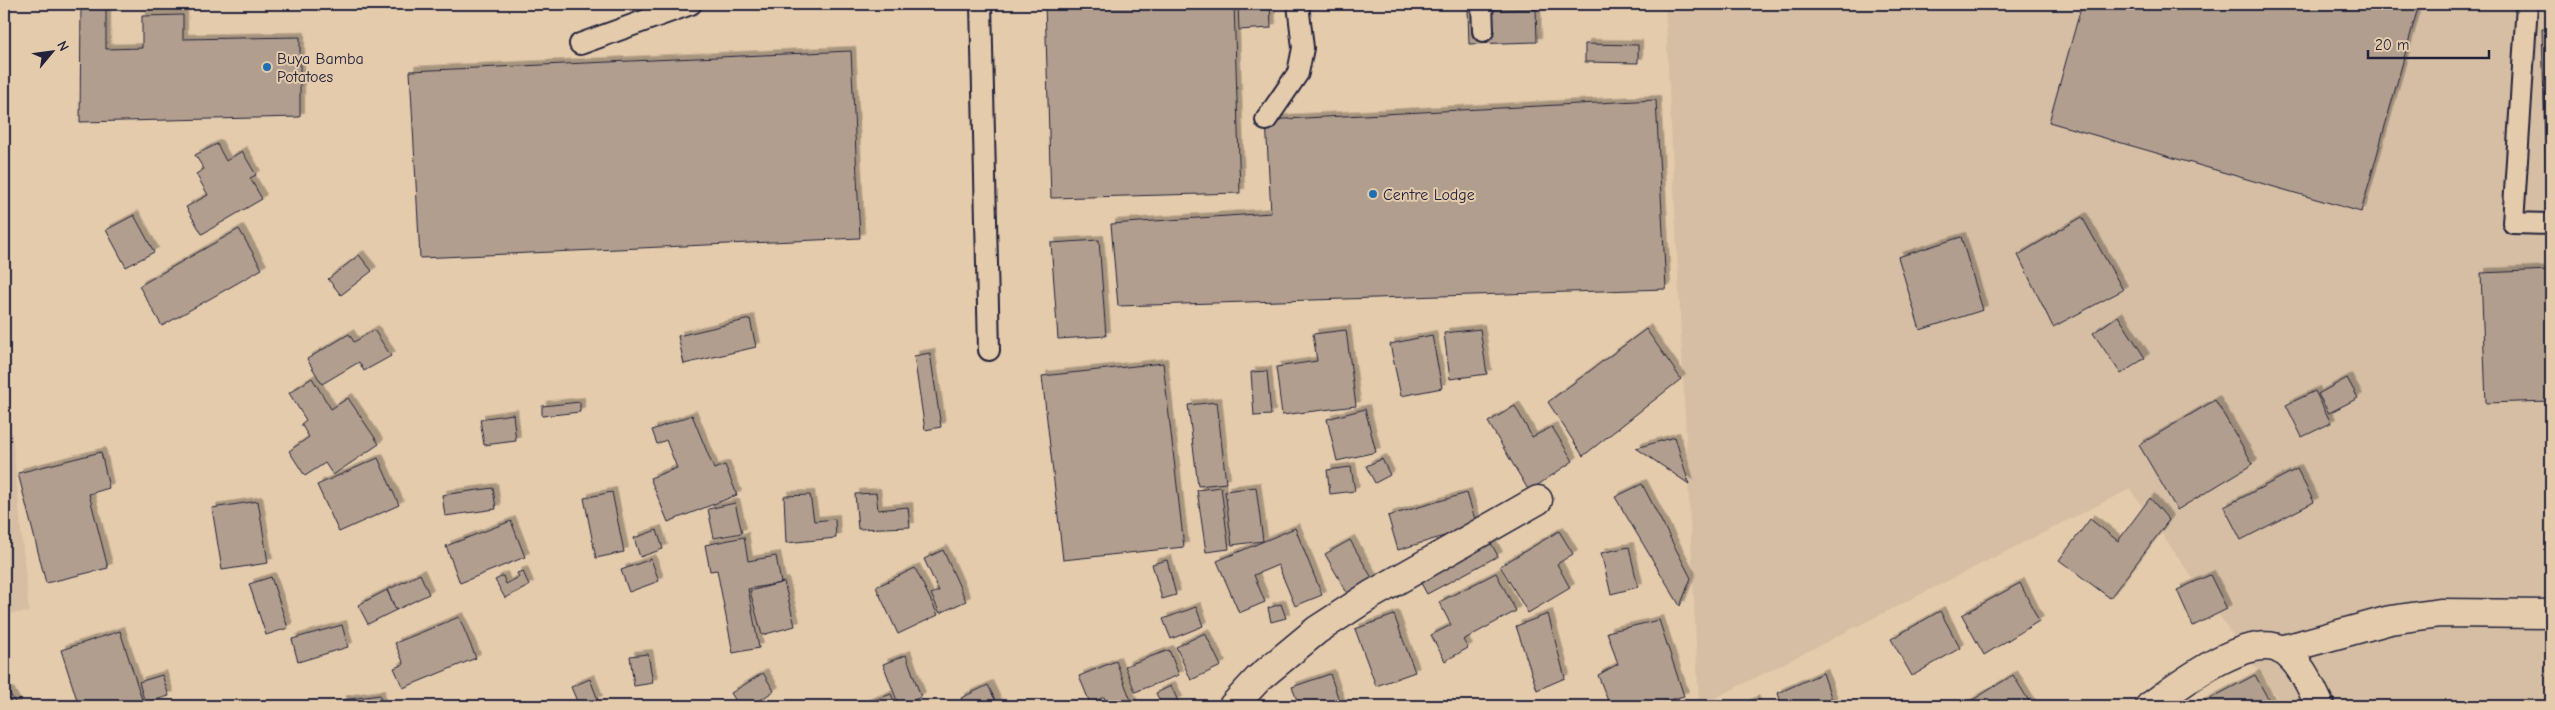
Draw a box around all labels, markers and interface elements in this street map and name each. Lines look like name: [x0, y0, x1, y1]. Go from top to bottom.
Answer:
north arrow: [28, 28, 78, 78]
scale bar: [2368, 28, 2489, 60]
text: 20 m: [2375, 36, 2409, 54]
text: N: [53, 38, 73, 54]
place label: Buya Bamba Potatoes: [277, 50, 364, 86]
marker: Buya Bamba Potatoes: [261, 61, 273, 73]
place label: Centre Lodge: [1383, 186, 1475, 204]
marker: Centre Lodge: [1367, 188, 1379, 200]

